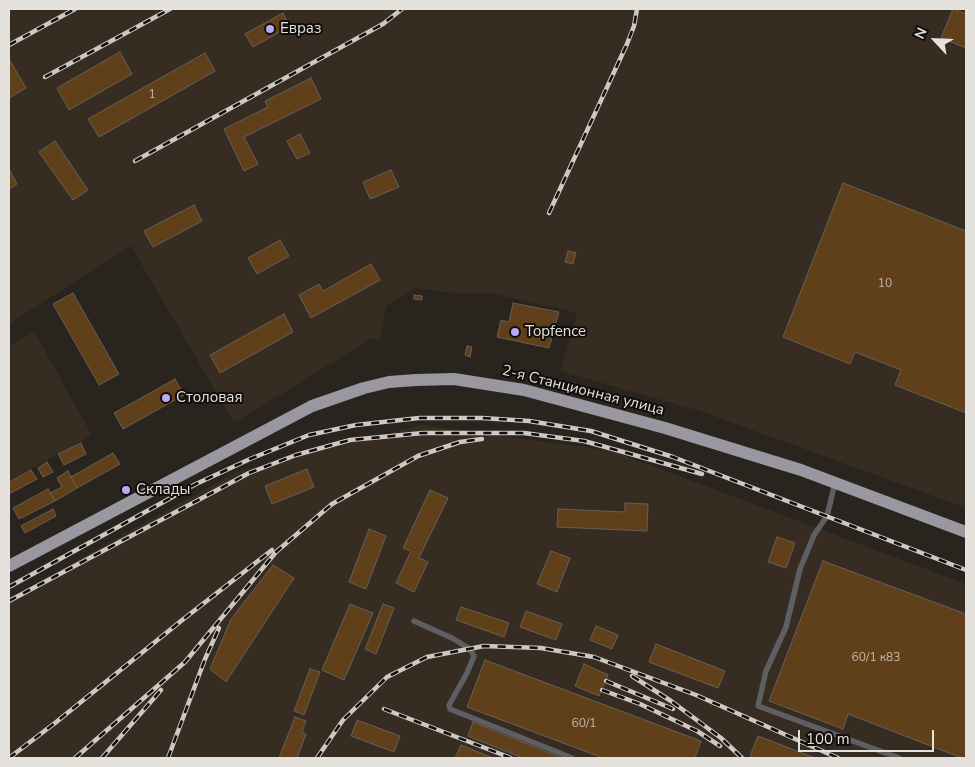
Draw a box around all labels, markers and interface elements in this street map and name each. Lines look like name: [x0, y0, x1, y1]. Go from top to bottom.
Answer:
north arrow: [910, 15, 960, 65]
place label: Евраз: [280, 20, 321, 38]
marker: Евраз: [264, 23, 276, 35]
text: N: [910, 25, 932, 42]
house number: 1: [148, 88, 156, 102]
house number: 10: [878, 277, 892, 291]
place label: Topfence: [525, 323, 586, 341]
marker: Topfence: [509, 326, 521, 338]
street label: 2-я Станционная улица: [500, 362, 666, 420]
place label: Столовая: [176, 389, 243, 407]
marker: Столовая: [160, 392, 172, 404]
place label: Склады: [136, 481, 191, 499]
marker: Склады: [120, 484, 132, 496]
house number: 60/1 к83: [852, 651, 900, 665]
house number: 60/1: [572, 717, 596, 731]
scale bar: [800, 720, 936, 752]
text: 100 m: [806, 729, 850, 749]

